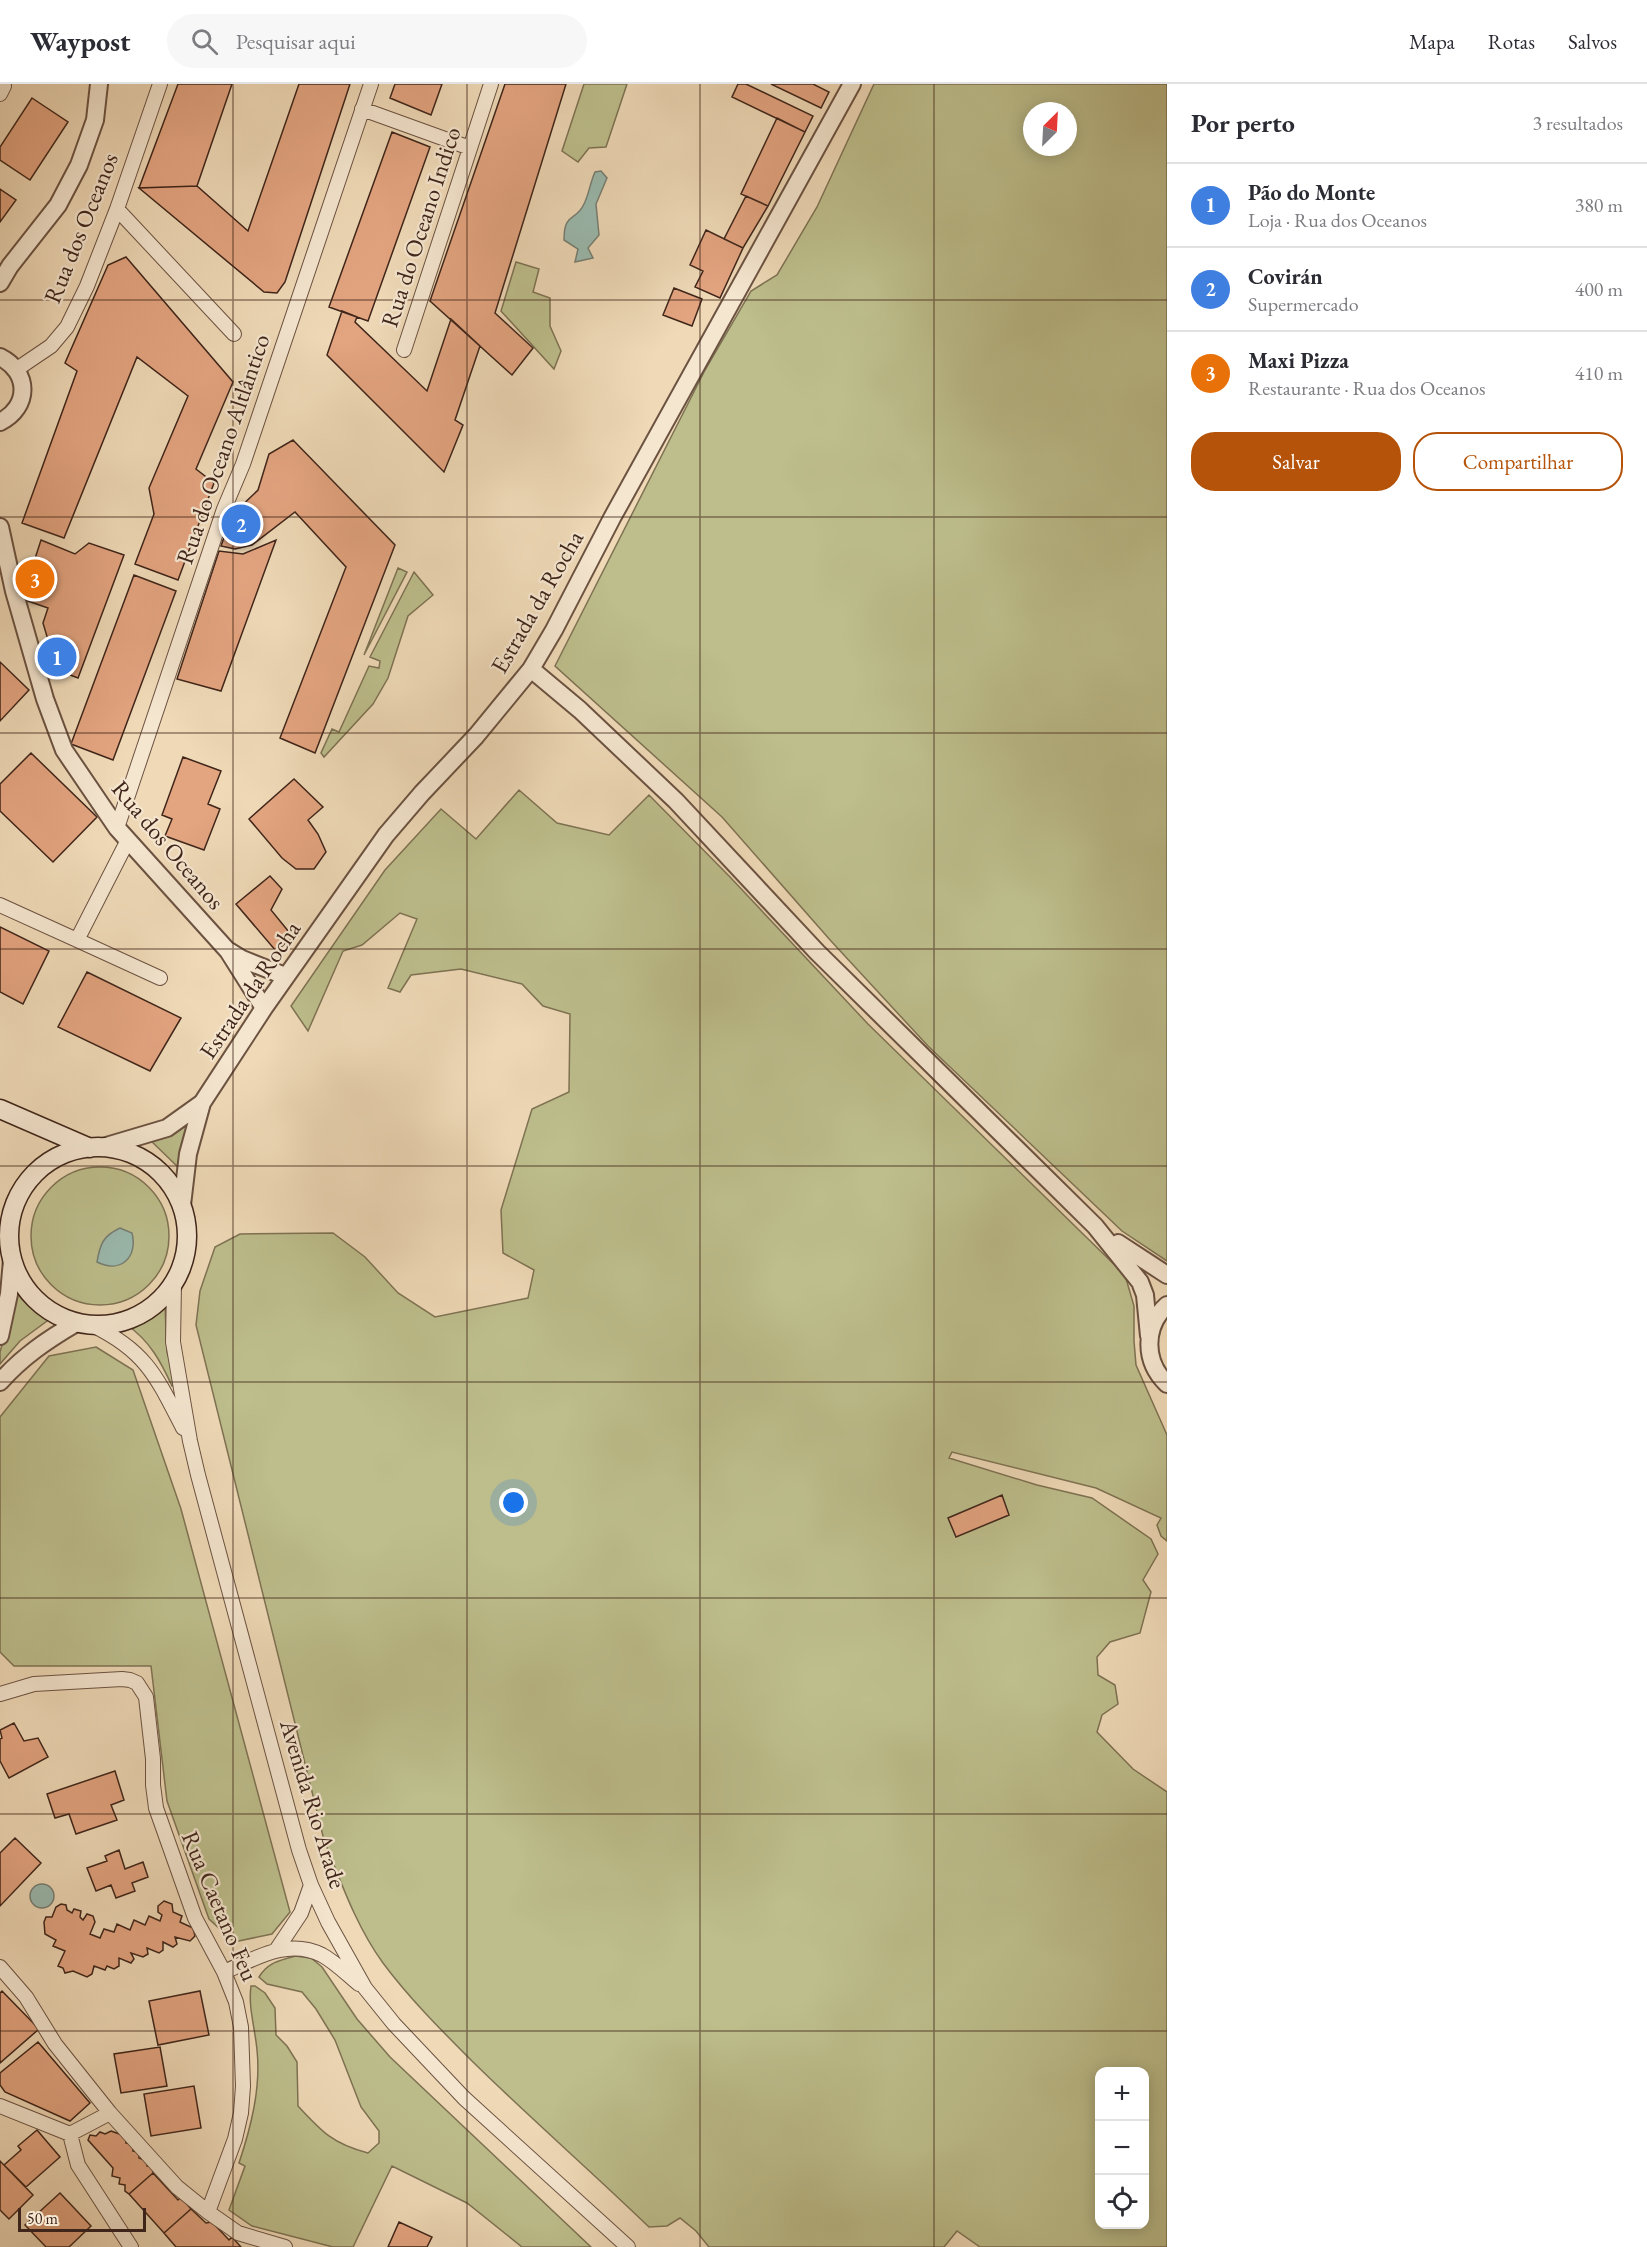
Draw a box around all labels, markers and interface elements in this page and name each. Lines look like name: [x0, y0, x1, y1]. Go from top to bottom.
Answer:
search box: [167, 14, 587, 68]
text: Waypost: [30, 23, 131, 59]
icon: search: [188, 25, 221, 58]
text: Pesquisar aqui: [236, 27, 356, 56]
text: Mapa: [1409, 28, 1455, 55]
text: Rotas: [1488, 28, 1535, 55]
text: Salvos: [1568, 28, 1617, 55]
north arrow: [1023, 102, 1077, 156]
text: Por perto: [1191, 106, 1295, 140]
text: 3 resultados: [1532, 110, 1623, 136]
street label: Rua do Oceano Indico: [374, 123, 468, 331]
street label: Rua dos Oceanos: [36, 148, 125, 308]
text: Pão do Monte: [1248, 178, 1375, 207]
text: 1: [1205, 192, 1216, 218]
text: 380 m: [1575, 192, 1623, 218]
text: Loja · Rua dos Oceanos: [1248, 207, 1427, 233]
text: Covirán: [1248, 262, 1323, 291]
text: 2: [1205, 276, 1216, 302]
text: 400 m: [1575, 276, 1623, 302]
text: Supermercado: [1248, 291, 1359, 317]
street label: Rua do Oceano Altlântico: [169, 330, 277, 568]
text: Maxi Pizza: [1248, 346, 1349, 375]
text: 3: [1205, 360, 1216, 386]
text: 410 m: [1575, 360, 1623, 386]
text: Restaurante · Rua dos Oceanos: [1248, 375, 1486, 401]
button: Salvar: [1191, 432, 1401, 491]
button: Compartilhar: [1413, 432, 1623, 491]
pin: 2: [222, 502, 260, 546]
street label: Estrada da Rocha: [483, 524, 590, 679]
pin: 3: [15, 556, 54, 602]
pin: 1: [38, 634, 76, 680]
street label: Rua dos Oceanos: [105, 774, 232, 916]
street label: Estrada da Rocha: [192, 914, 307, 1065]
your location: [499, 1488, 528, 1517]
street label: Avenida Rio Arade: [273, 1715, 354, 1892]
street label: Rua Caetano Feu: [175, 1826, 266, 1986]
map controls: [1095, 2067, 1149, 2229]
button: +: [1095, 2067, 1149, 2121]
button: −: [1095, 2121, 1149, 2175]
button: locate: [1095, 2175, 1149, 2229]
scale bar: [18, 2205, 146, 2232]
text: 50 m: [27, 2208, 58, 2229]

